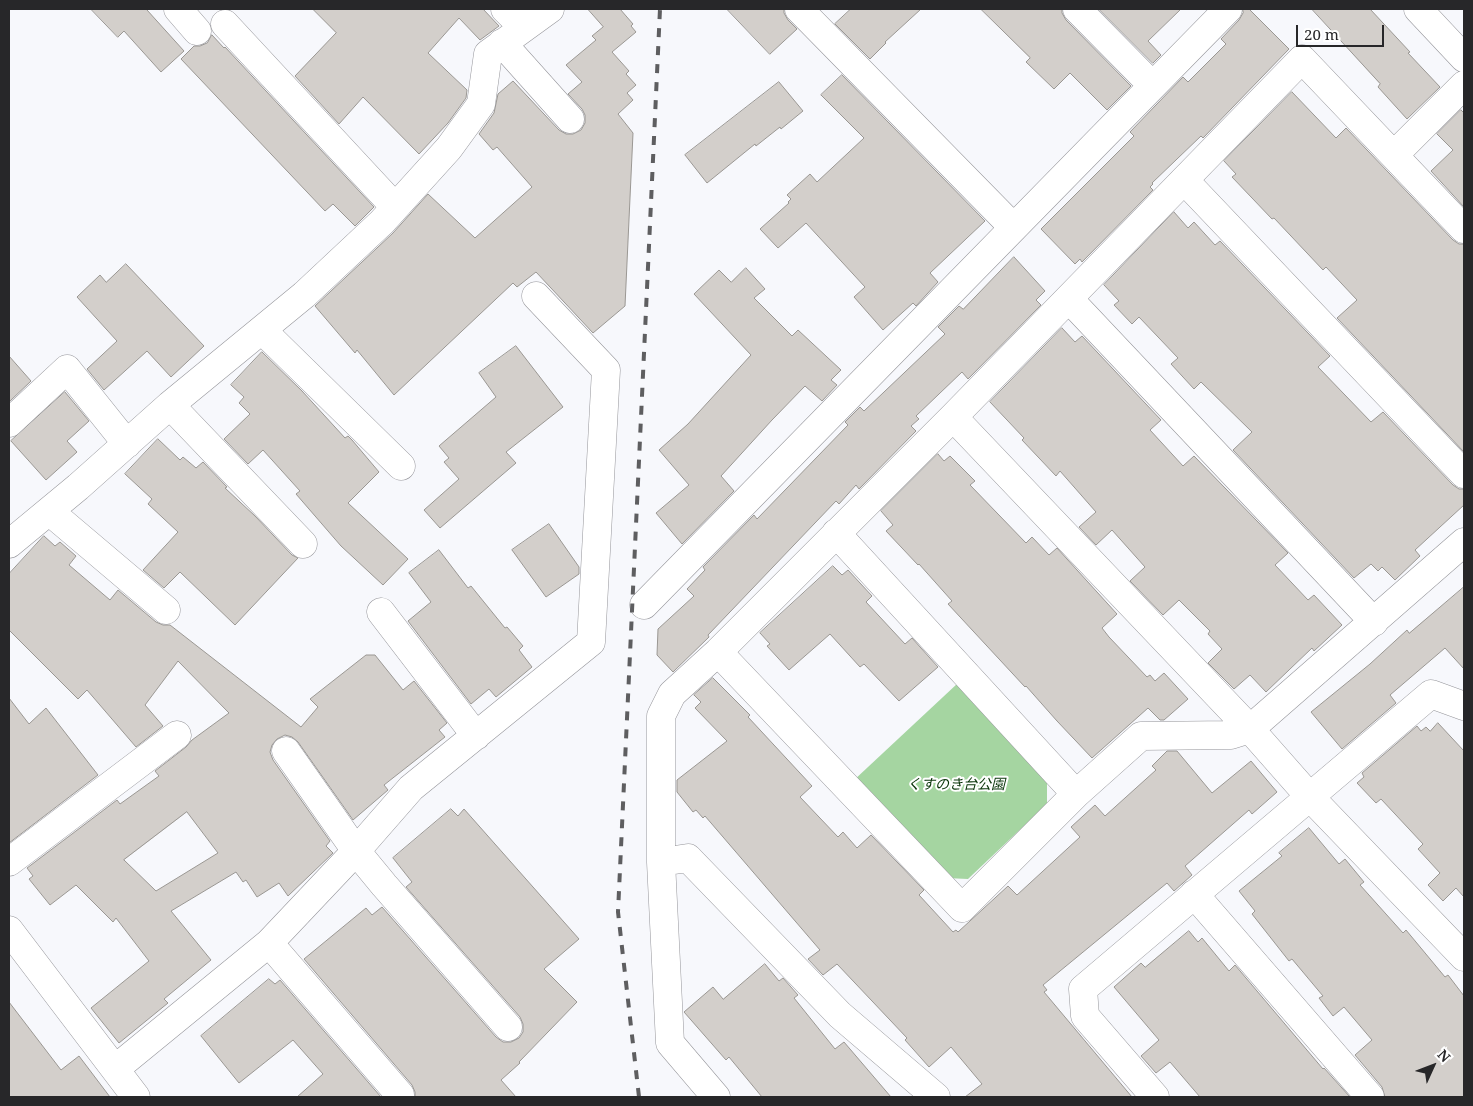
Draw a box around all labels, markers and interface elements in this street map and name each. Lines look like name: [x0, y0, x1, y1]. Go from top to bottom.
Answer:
scale bar: [1298, 15, 1386, 47]
text: 20 m: [1304, 24, 1339, 44]
park label: くすのき台公園: [907, 777, 1005, 793]
north arrow: [1408, 1041, 1458, 1091]
text: N: [1434, 1045, 1455, 1066]

